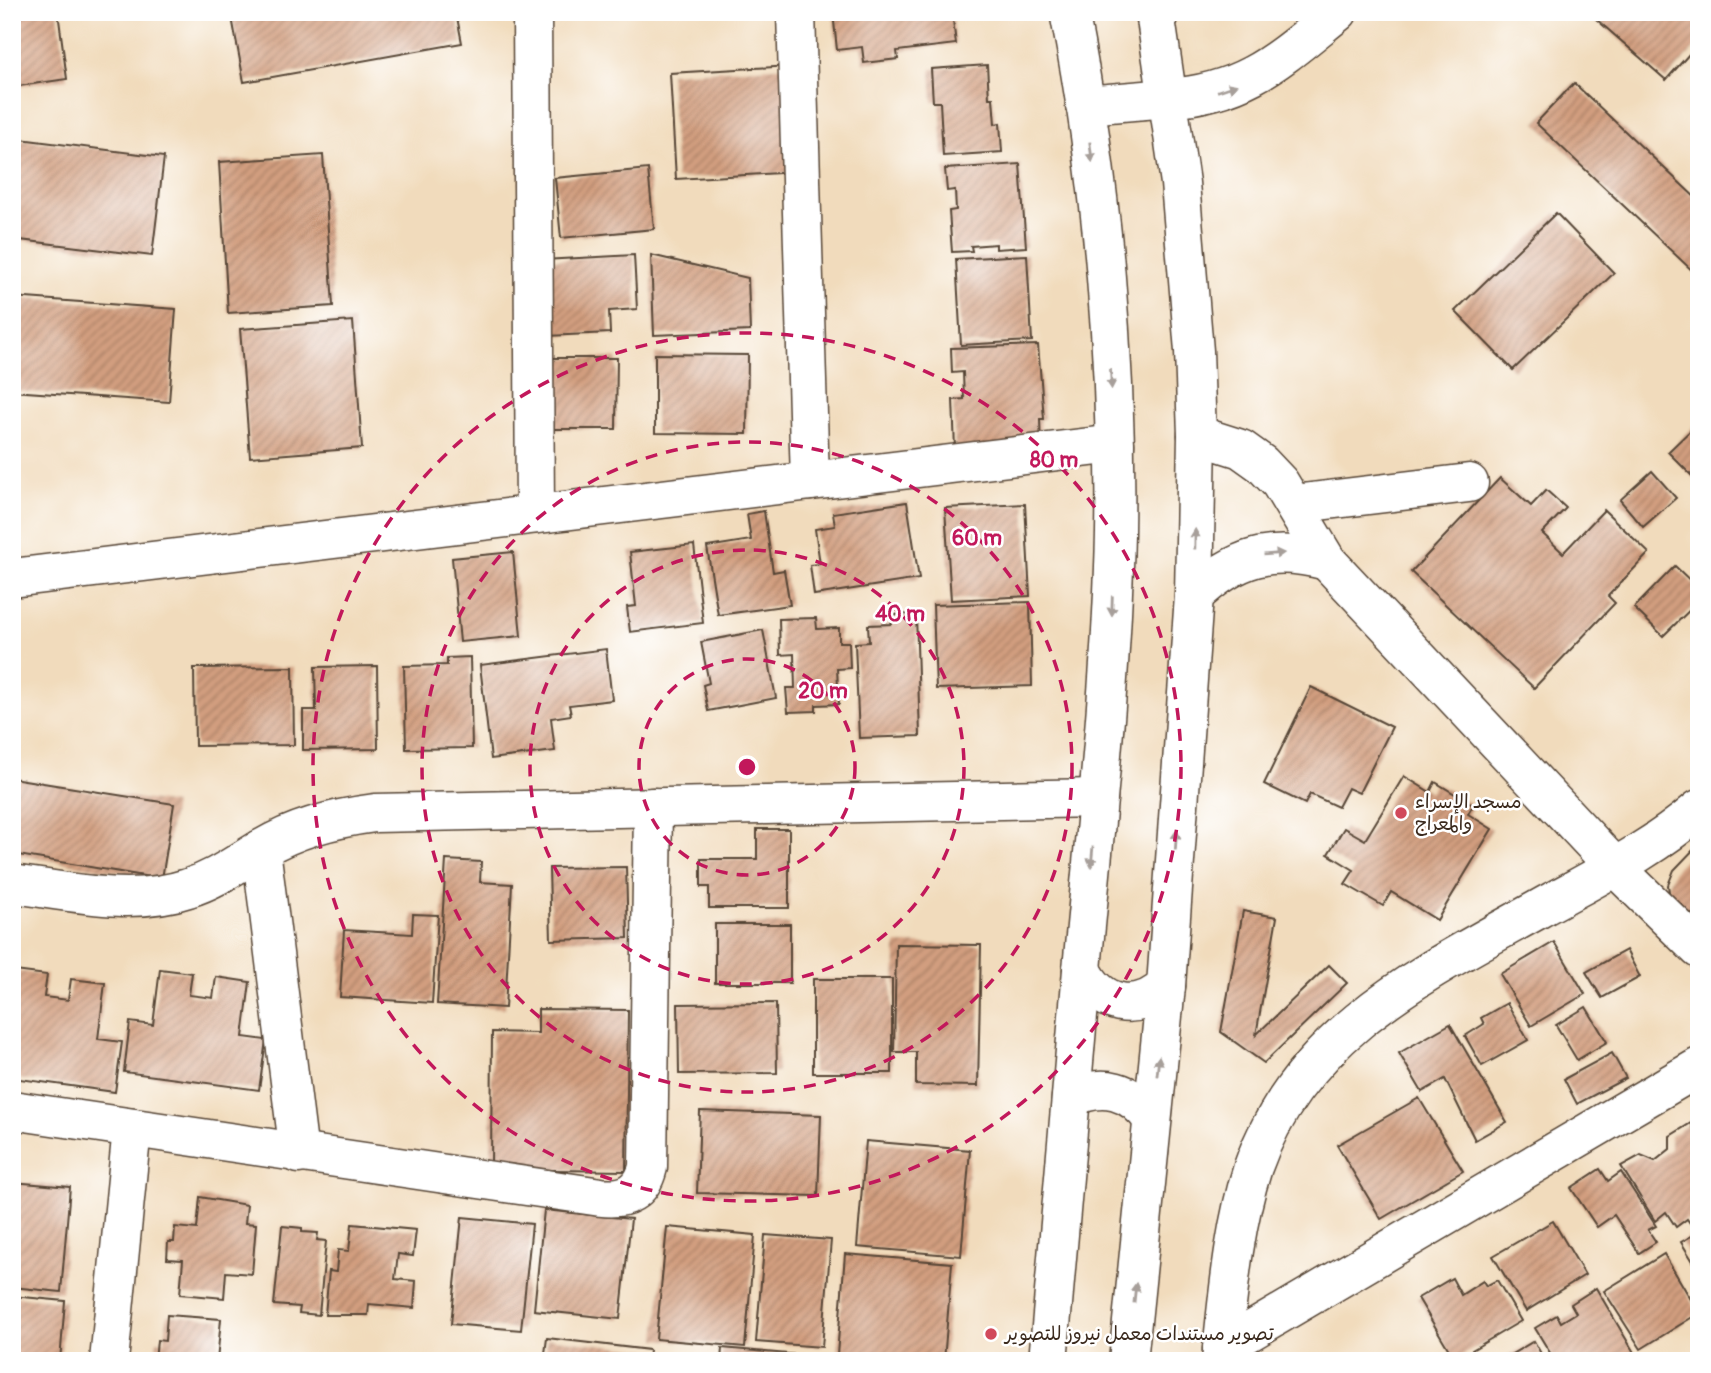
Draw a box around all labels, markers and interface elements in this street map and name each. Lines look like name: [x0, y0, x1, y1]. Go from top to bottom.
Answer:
one-way arrow: [1216, 82, 1237, 93]
one-way arrow: [1085, 141, 1096, 163]
one-way arrow: [1106, 368, 1117, 390]
text: 80 m: [1030, 447, 1078, 474]
text: 60 m: [952, 525, 1002, 552]
one-way arrow: [1189, 528, 1201, 550]
one-way arrow: [1263, 549, 1285, 560]
one-way arrow: [1107, 595, 1118, 617]
text: 40 m: [875, 601, 925, 628]
text: 20 m: [798, 678, 848, 705]
centre of rings: [735, 755, 759, 779]
place label: مسجد الإسراء والمعراج: [1415, 790, 1522, 836]
marker: مسجد الإسراء والمعراج: [1393, 805, 1409, 821]
one-way arrow: [1171, 829, 1182, 851]
one-way arrow: [1087, 846, 1098, 868]
one-way arrow: [1152, 1055, 1163, 1077]
one-way arrow: [1130, 1282, 1141, 1304]
place label: تصوير مستندات معمل نيروز للتصوير: [1003, 1322, 1274, 1346]
marker: تصوير مستندات معمل نيروز للتصوير: [983, 1326, 999, 1342]

